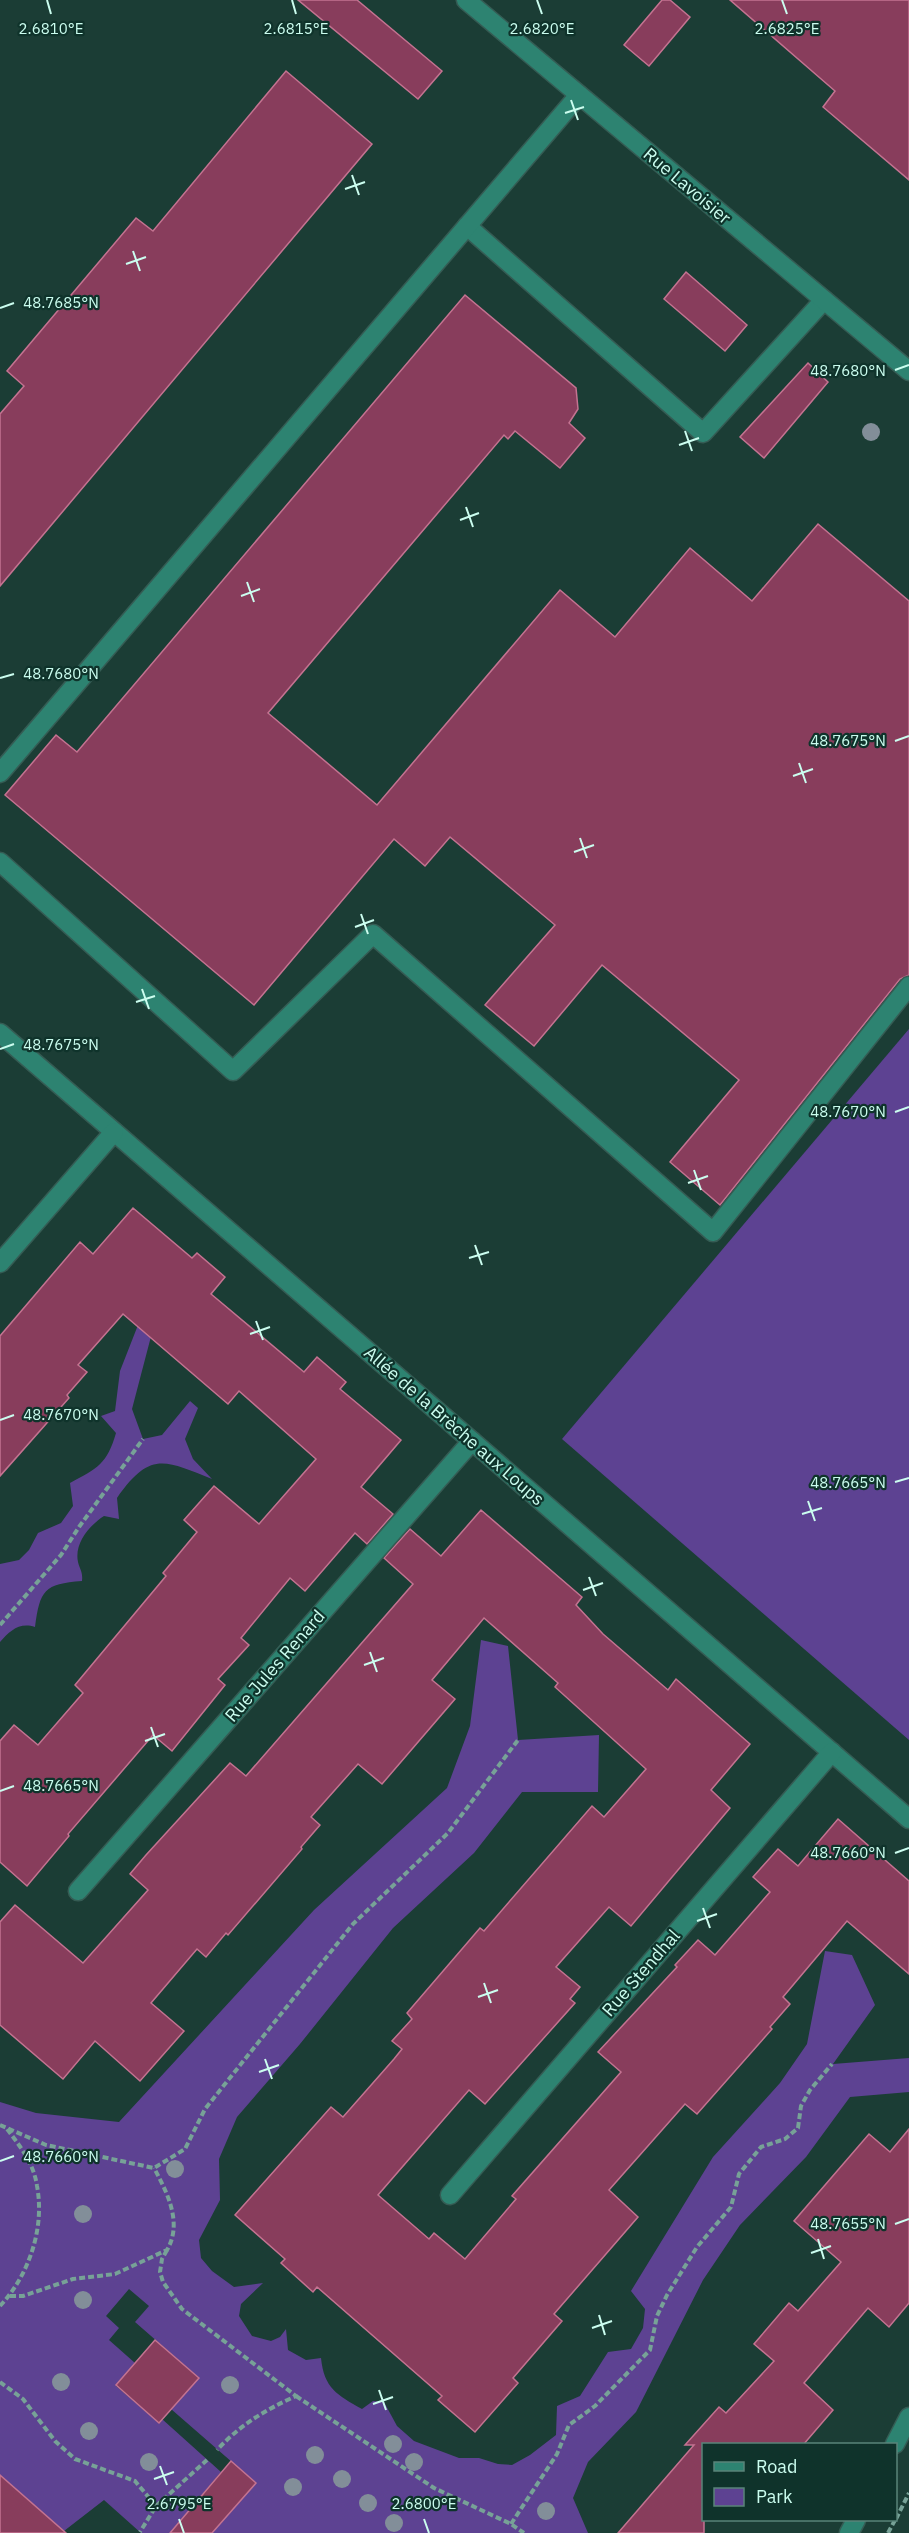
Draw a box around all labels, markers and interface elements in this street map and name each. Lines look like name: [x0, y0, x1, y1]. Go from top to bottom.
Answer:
text: 2.6810°E: [19, 19, 83, 38]
text: 2.6815°E: [264, 19, 328, 38]
text: 2.6820°E: [510, 19, 574, 38]
text: 2.6825°E: [755, 19, 819, 38]
street label: Rue Lavoisier: [639, 142, 736, 229]
text: 48.7685°N: [23, 293, 99, 312]
text: 48.7680°N: [810, 361, 886, 380]
text: 48.7680°N: [23, 664, 99, 683]
text: 48.7675°N: [810, 731, 886, 750]
text: 48.7675°N: [23, 1035, 99, 1054]
text: 48.7670°N: [810, 1102, 886, 1121]
street label: Allée de la Brèche aux Loups: [359, 1341, 549, 1510]
text: 48.7670°N: [23, 1405, 99, 1424]
text: 48.7665°N: [810, 1473, 886, 1492]
street label: Rue Jules Renard: [220, 1605, 330, 1726]
text: 48.7665°N: [23, 1776, 99, 1795]
text: 48.7660°N: [810, 1843, 886, 1862]
street label: Rue Stendhal: [597, 1924, 685, 2021]
text: 48.7660°N: [23, 2147, 99, 2166]
text: 48.7655°N: [810, 2214, 886, 2233]
legend: [702, 2443, 897, 2521]
text: Road: [756, 2455, 797, 2478]
text: Park: [756, 2485, 793, 2508]
text: 2.6795°E: [147, 2494, 211, 2513]
text: 2.6800°E: [392, 2494, 456, 2513]

